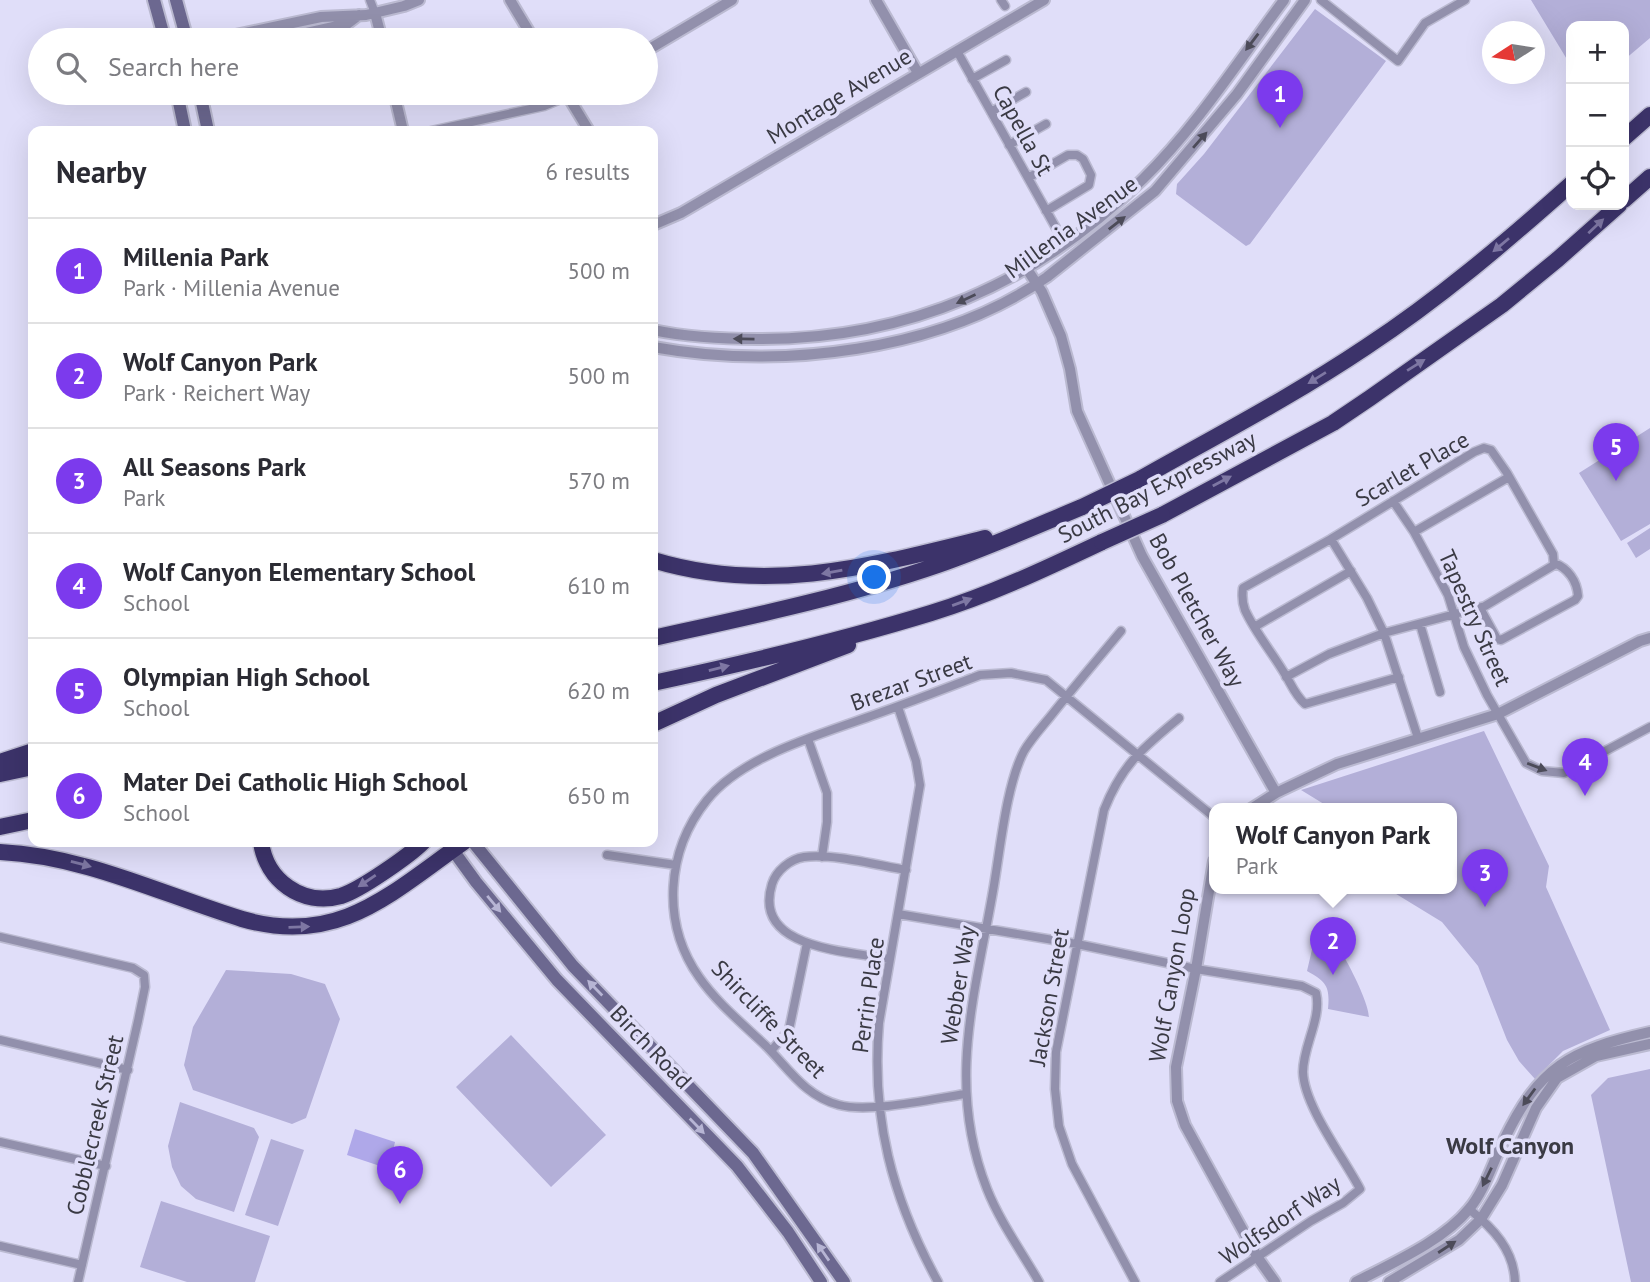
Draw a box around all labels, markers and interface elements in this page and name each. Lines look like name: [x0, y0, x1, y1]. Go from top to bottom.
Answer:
north arrow: [1482, 21, 1545, 84]
map controls: [1566, 21, 1629, 210]
button: +: [1566, 21, 1629, 84]
search box: [28, 28, 658, 105]
one-way arrow: [1246, 33, 1260, 51]
street label: Montage Avenue: [761, 41, 916, 150]
icon: search: [52, 48, 90, 86]
text: Search here: [108, 50, 239, 83]
pin: 1: [1257, 70, 1303, 128]
street label: Capella St: [987, 79, 1060, 180]
button: −: [1566, 84, 1629, 147]
one-way arrow: [1192, 131, 1207, 148]
button: locate: [1566, 147, 1629, 210]
text: Nearby: [56, 152, 146, 191]
text: 6 results: [546, 157, 630, 186]
street label: Millenia Avenue: [999, 169, 1143, 284]
one-way arrow: [1107, 216, 1125, 231]
one-way arrow: [1587, 218, 1604, 234]
one-way arrow: [1493, 237, 1510, 252]
text: Millenia Park: [123, 240, 269, 273]
text: 1: [72, 256, 86, 285]
text: 500 m: [568, 256, 630, 285]
text: Park · Millenia Avenue: [123, 273, 340, 302]
one-way arrow: [956, 293, 976, 304]
one-way arrow: [733, 333, 755, 344]
text: Wolf Canyon Park: [123, 345, 317, 378]
one-way arrow: [1407, 358, 1426, 371]
text: 2: [72, 361, 86, 390]
text: 500 m: [568, 361, 630, 390]
one-way arrow: [1308, 372, 1327, 385]
text: Park · Reichert Way: [123, 378, 310, 407]
pin: 5: [1593, 423, 1639, 481]
street label: South Bay Expressway: [1053, 424, 1261, 549]
street label: Scarlet Place: [1350, 424, 1474, 513]
text: All Seasons Park: [123, 450, 306, 483]
text: 3: [72, 466, 86, 495]
text: 570 m: [568, 466, 630, 495]
one-way arrow: [1212, 476, 1232, 488]
text: Park: [123, 483, 165, 512]
street label: Bob Pletcher Way: [1143, 528, 1252, 692]
street label: Tapestry Street: [1433, 545, 1518, 691]
text: Wolf Canyon Elementary School: [123, 555, 475, 588]
your location: [857, 560, 891, 594]
one-way arrow: [821, 566, 843, 577]
text: 4: [72, 571, 86, 600]
text: 610 m: [568, 571, 630, 600]
text: School: [123, 588, 190, 617]
one-way arrow: [952, 596, 973, 607]
street label: Brezar Street: [846, 646, 976, 717]
text: Olympian High School: [123, 660, 369, 693]
one-way arrow: [708, 662, 730, 673]
text: 5: [72, 676, 86, 705]
text: 620 m: [568, 676, 630, 705]
text: School: [123, 693, 190, 722]
pin: 4: [1562, 738, 1608, 796]
one-way arrow: [1527, 762, 1548, 773]
text: Mater Dei Catholic High School: [123, 765, 467, 798]
text: 6: [72, 781, 86, 810]
text: 650 m: [568, 781, 630, 810]
text: School: [123, 798, 190, 827]
popup: [1209, 803, 1457, 894]
text: Wolf Canyon Park: [1236, 818, 1430, 851]
pin: 3: [1462, 849, 1508, 907]
text: Park: [1236, 851, 1278, 880]
one-way arrow: [71, 859, 93, 870]
one-way arrow: [358, 874, 377, 887]
street label: Wolf Canyon Loop: [1142, 885, 1201, 1064]
one-way arrow: [487, 894, 502, 912]
pin: 2: [1310, 917, 1356, 975]
one-way arrow: [288, 922, 310, 933]
street label: Webber Way: [934, 923, 981, 1046]
street label: Jackson Street: [1022, 926, 1075, 1069]
street label: Perrin Place: [845, 935, 890, 1055]
street label: Shircliffe Street: [706, 954, 833, 1084]
one-way arrow: [587, 980, 603, 997]
street label: Birch Road: [604, 999, 698, 1095]
street label: Cobblecreek Street: [60, 1032, 129, 1218]
one-way arrow: [1522, 1088, 1536, 1106]
one-way arrow: [689, 1117, 705, 1134]
district label: Wolf Canyon: [1446, 1130, 1574, 1161]
pin: 6: [377, 1146, 423, 1204]
one-way arrow: [1482, 1167, 1493, 1187]
street label: Wolfsdorf Way: [1214, 1168, 1346, 1271]
one-way arrow: [1438, 1241, 1457, 1254]
one-way arrow: [816, 1243, 830, 1261]

